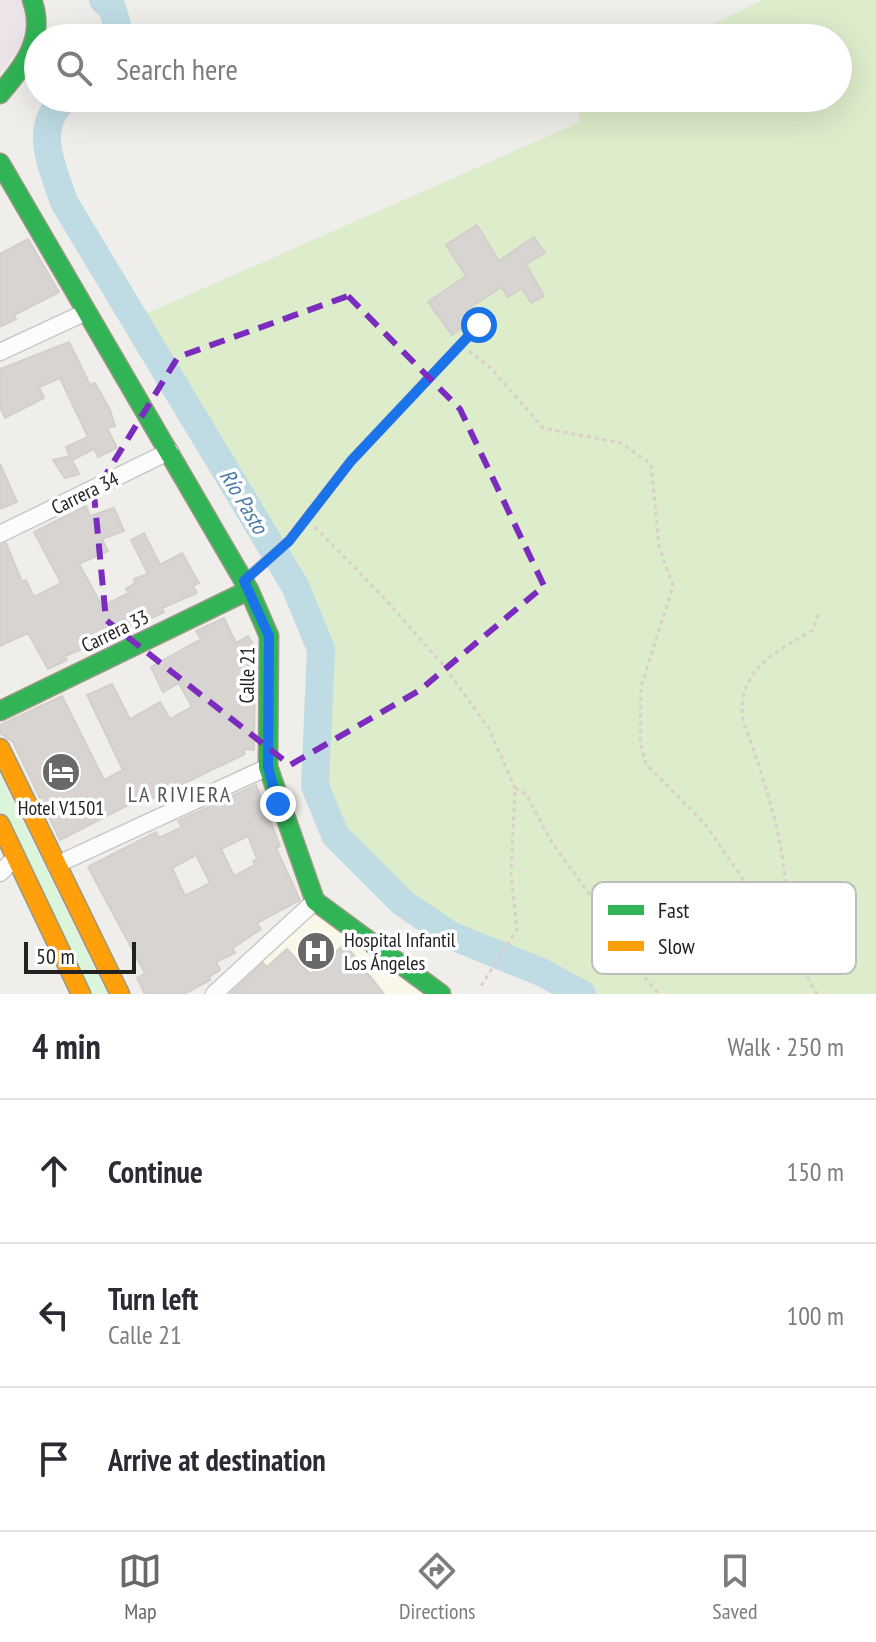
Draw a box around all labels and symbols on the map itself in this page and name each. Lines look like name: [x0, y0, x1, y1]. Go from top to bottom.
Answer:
route start: [461, 307, 497, 343]
water label: Río Pasto: [214, 464, 275, 540]
street label: Carrera 34: [47, 466, 123, 520]
street label: Carrera 33: [77, 604, 153, 658]
street label: Calle 21: [234, 646, 260, 704]
hotel icon: Hotel V1501: [40, 751, 82, 793]
district label: LA RIVIERA: [128, 780, 232, 808]
route end: [260, 786, 296, 822]
place label: Hotel V1501: [18, 795, 104, 821]
legend: [592, 882, 856, 974]
text: Fast: [658, 896, 689, 924]
place label: Hospital Infantil Los Ángeles: [344, 927, 456, 976]
hospital icon: Hospital Infantil Los Ángeles: [295, 930, 337, 972]
text: Slow: [658, 932, 695, 960]
scale bar: [24, 938, 136, 974]

